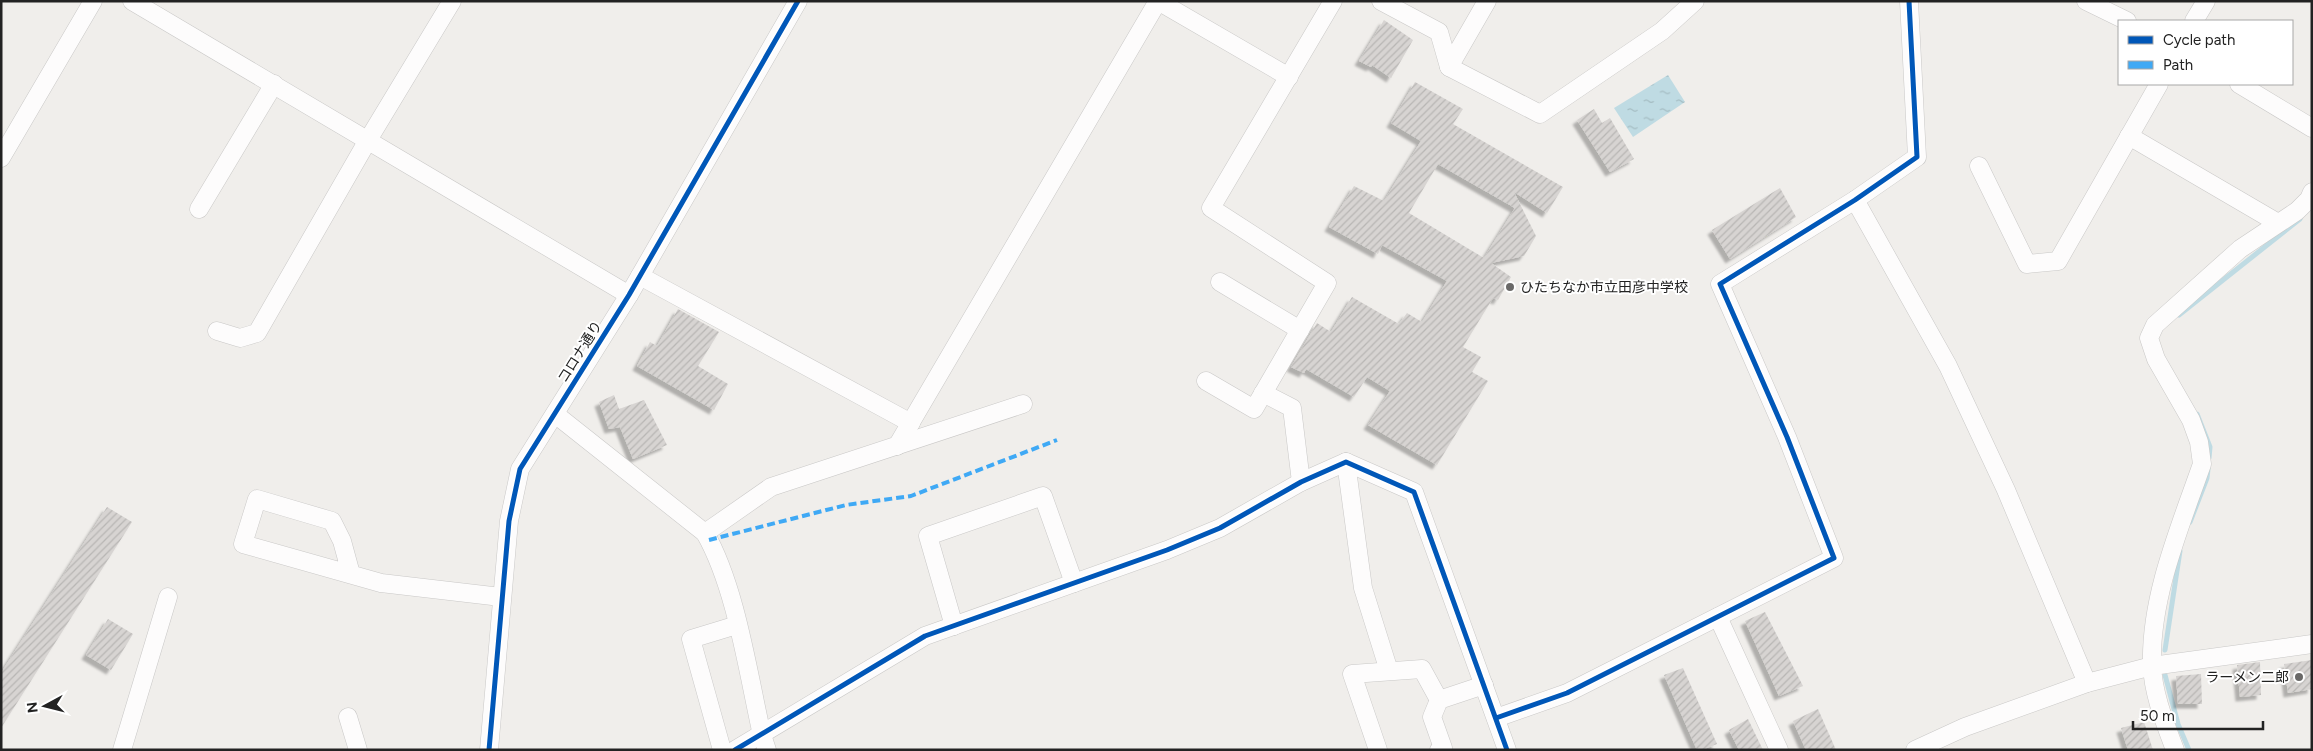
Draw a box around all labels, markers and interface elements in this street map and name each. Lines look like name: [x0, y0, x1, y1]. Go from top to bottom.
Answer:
legend: [2118, 20, 2293, 85]
text: Cycle path: [2163, 31, 2235, 49]
text: Path: [2163, 56, 2193, 74]
place label: ひたちなか市立田彦中学校: [1520, 279, 1688, 296]
marker: ひたちなか市立田彦中学校: [1504, 281, 1516, 293]
street label: コロナ通り: [554, 318, 606, 386]
place label: ラーメン二郎: [2206, 669, 2289, 686]
marker: ラーメン二郎: [2293, 671, 2305, 683]
north arrow: [20, 681, 70, 731]
scale bar: [2133, 698, 2263, 730]
text: N: [23, 701, 42, 714]
text: 50 m: [2140, 707, 2175, 725]

